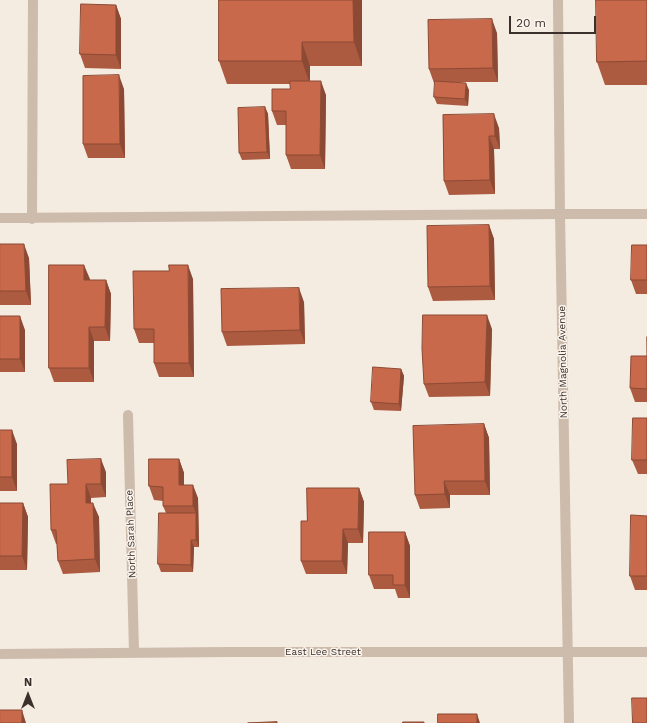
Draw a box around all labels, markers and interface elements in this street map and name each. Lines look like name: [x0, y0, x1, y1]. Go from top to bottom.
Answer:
scale bar: [511, 8, 598, 34]
text: 20 m: [516, 16, 546, 30]
street label: North Magnolia Avenue: [556, 306, 570, 418]
street label: North Sarah Place: [123, 490, 139, 578]
street label: East Lee Street: [285, 646, 361, 658]
north arrow: [8, 675, 48, 715]
text: N: [24, 676, 32, 689]

